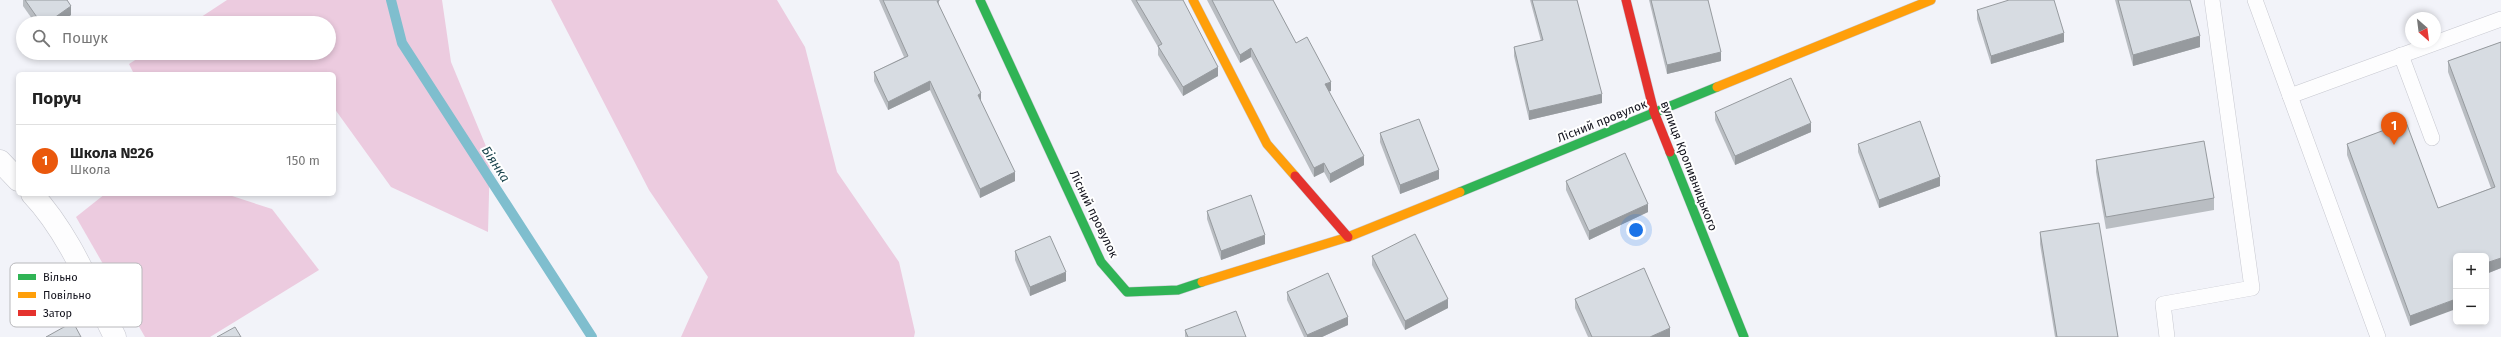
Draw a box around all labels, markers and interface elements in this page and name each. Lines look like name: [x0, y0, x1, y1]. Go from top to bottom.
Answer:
north arrow: [2405, 12, 2441, 48]
search box: [16, 16, 336, 60]
icon: search: [30, 27, 52, 49]
text: Пошук: [62, 29, 108, 47]
text: Поруч: [32, 88, 81, 109]
street label: Лісний провулок: [1555, 96, 1650, 145]
street label: вулиця Кропивницького: [1658, 99, 1720, 233]
pin: 1: [2381, 112, 2407, 145]
water label: Біянка: [479, 143, 513, 185]
text: Школа №26: [70, 144, 154, 162]
text: 1: [42, 153, 48, 168]
text: 150 m: [286, 153, 320, 168]
text: Школа: [70, 162, 111, 177]
street label: Лісний провулок: [1067, 168, 1122, 261]
your location: [1626, 220, 1646, 240]
map controls: [2453, 253, 2489, 325]
button: +: [2453, 253, 2489, 289]
legend: [10, 263, 142, 327]
text: Вільно: [43, 271, 78, 284]
text: Повільно: [43, 289, 91, 302]
button: −: [2453, 289, 2489, 325]
text: Затор: [43, 307, 72, 320]

